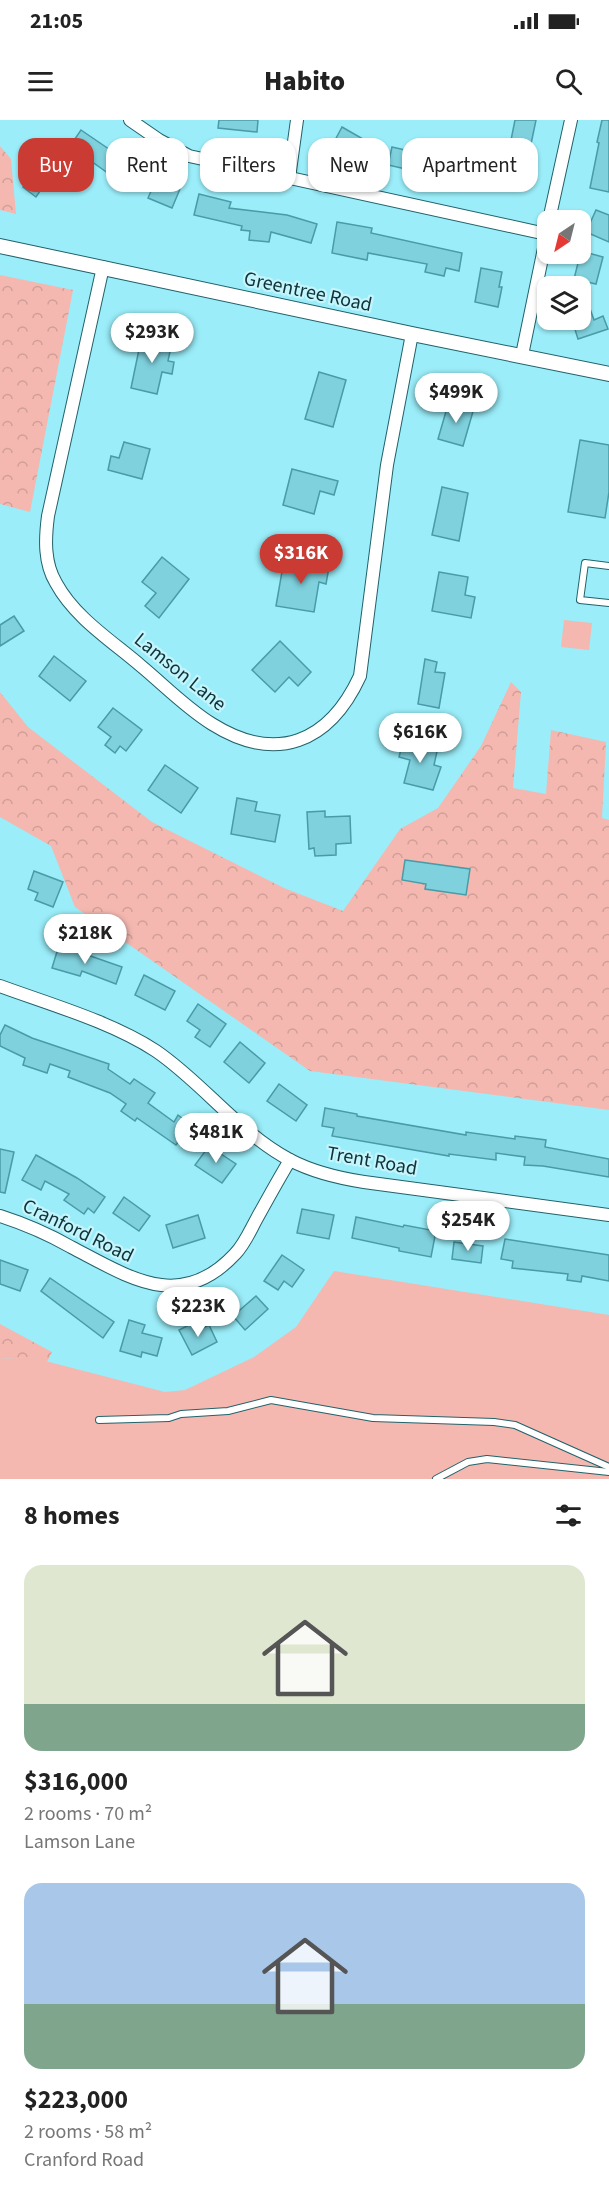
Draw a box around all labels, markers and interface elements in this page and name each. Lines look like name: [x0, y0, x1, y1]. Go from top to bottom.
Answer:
text: 21:05: [30, 5, 83, 37]
text: Habito: [264, 62, 345, 101]
icon: menu: [24, 65, 57, 98]
icon: search: [552, 65, 585, 98]
chip: Buy: [18, 138, 94, 192]
chip: Rent: [106, 138, 188, 192]
chip: Filters: [200, 138, 296, 192]
chip: New: [308, 138, 390, 192]
chip: Apartment: [402, 138, 538, 192]
north arrow: [537, 210, 591, 264]
map controls: [537, 210, 591, 330]
street label: Greentree Road: [241, 265, 375, 319]
button: layers: [537, 276, 591, 330]
pin: $293K: [110, 313, 194, 364]
text: $293K: [125, 318, 179, 346]
pin: $499K: [414, 373, 498, 424]
text: $499K: [429, 378, 483, 406]
pin: $316K: [259, 534, 343, 585]
text: $316K: [274, 539, 328, 567]
street label: Lamson Lane: [128, 626, 232, 718]
pin: $616K: [378, 713, 462, 764]
text: $616K: [393, 718, 447, 746]
pin: $218K: [43, 914, 127, 965]
text: $218K: [58, 919, 112, 947]
pin: $481K: [174, 1113, 258, 1164]
text: $481K: [189, 1118, 243, 1146]
street label: Trent Road: [325, 1139, 419, 1183]
street label: Cranford Road: [18, 1192, 138, 1270]
pin: $254K: [426, 1201, 510, 1252]
text: $254K: [441, 1206, 495, 1234]
pin: $223K: [156, 1287, 240, 1338]
text: $223K: [171, 1292, 225, 1320]
text: 8 homes: [24, 1497, 119, 1534]
icon: filters: [552, 1499, 585, 1532]
icon: home: [251, 1604, 359, 1712]
text: $316,000: [24, 1763, 128, 1800]
text: 2 rooms · 70 m²: [24, 1800, 152, 1828]
text: Lamson Lane: [24, 1828, 135, 1856]
icon: home: [251, 1922, 359, 2030]
text: $223,000: [24, 2081, 128, 2118]
text: 2 rooms · 58 m²: [24, 2118, 152, 2146]
text: Cranford Road: [24, 2146, 144, 2174]

